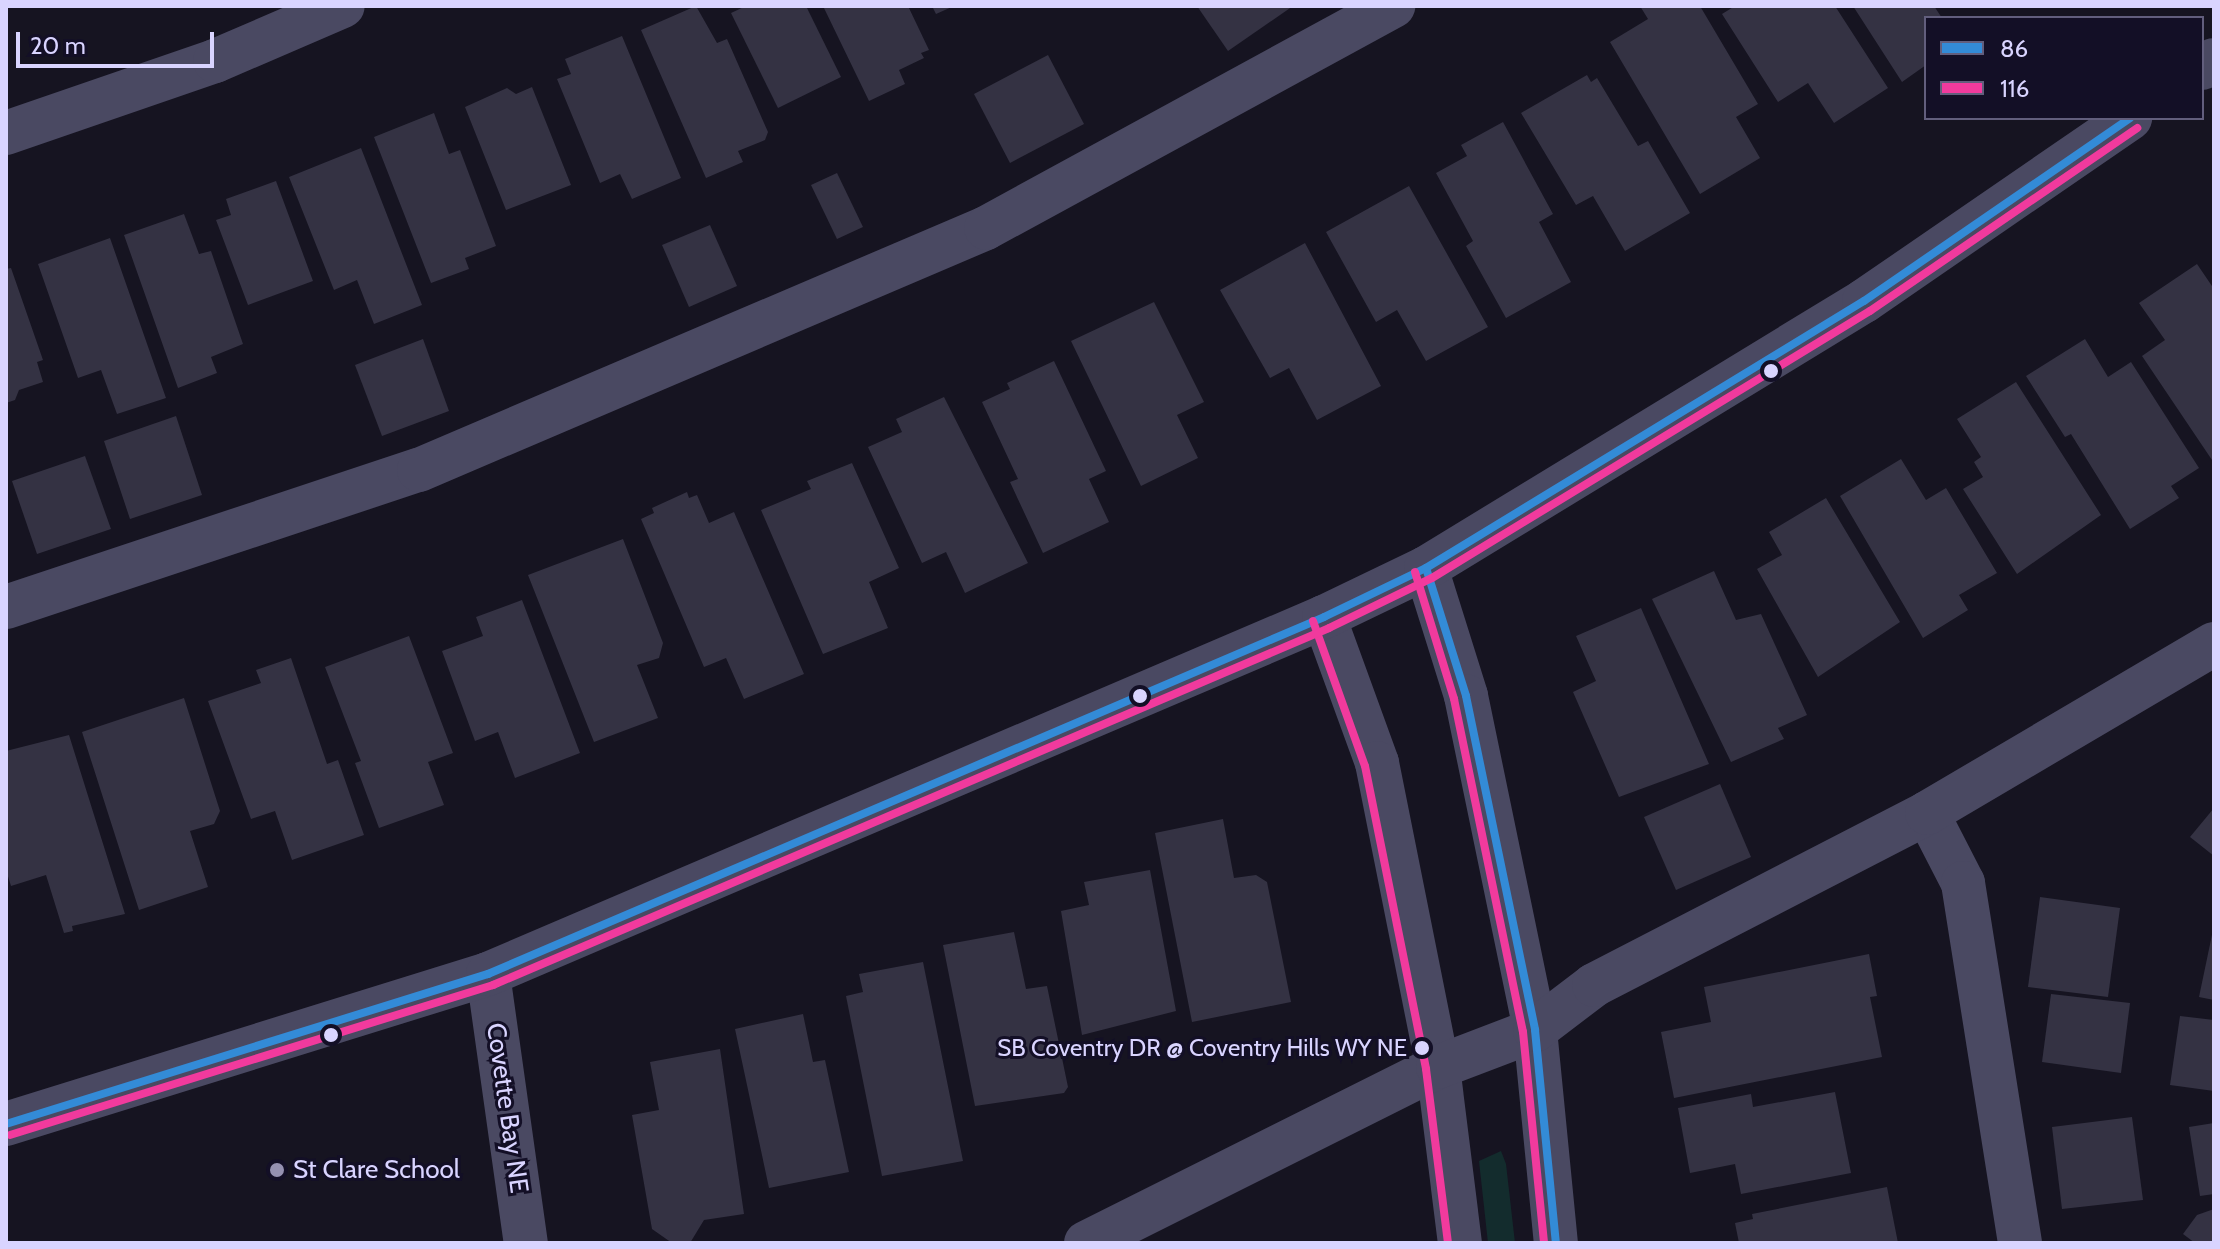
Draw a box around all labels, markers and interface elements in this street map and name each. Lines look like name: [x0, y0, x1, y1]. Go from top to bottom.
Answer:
scale bar: [20, 16, 218, 66]
legend: [1924, 16, 2204, 120]
text: 20 m: [30, 31, 86, 60]
text: 86: [2000, 34, 2028, 63]
text: 116: [2000, 74, 2029, 103]
unlabelled marker: [1763, 363, 1779, 379]
unlabelled marker: [1132, 688, 1148, 704]
street label: Covette Bay NE: [480, 1021, 534, 1195]
unlabelled marker: [323, 1027, 339, 1043]
place label: SB Coventry DR @ Coventry Hills WY NE: [997, 1034, 1407, 1062]
marker: SB Coventry DR @ Coventry Hills WY NE: [1414, 1040, 1430, 1056]
place label: St Clare School: [293, 1154, 460, 1186]
marker: St Clare School: [268, 1161, 286, 1179]

